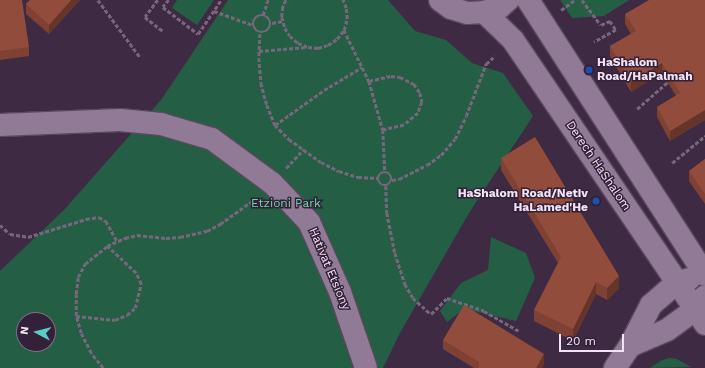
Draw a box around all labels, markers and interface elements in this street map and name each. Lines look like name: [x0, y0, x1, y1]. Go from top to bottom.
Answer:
place label: HaShalom Road/HaPalmah: [597, 56, 693, 84]
marker: HaShalom Road/HaPalmah: [584, 65, 594, 75]
street label: Derech HaShalom: [563, 118, 633, 214]
place label: HaShalom Road/Netiv HaLamed'He: [458, 187, 588, 215]
marker: HaShalom Road/Netiv HaLamed'He: [591, 196, 601, 206]
park label: Etzioni Park: [251, 197, 321, 211]
street label: Hativat Etsiony: [305, 226, 353, 312]
north arrow: [16, 312, 56, 352]
text: N: [18, 326, 32, 335]
scale bar: [561, 326, 626, 352]
text: 20 m: [566, 334, 596, 348]

